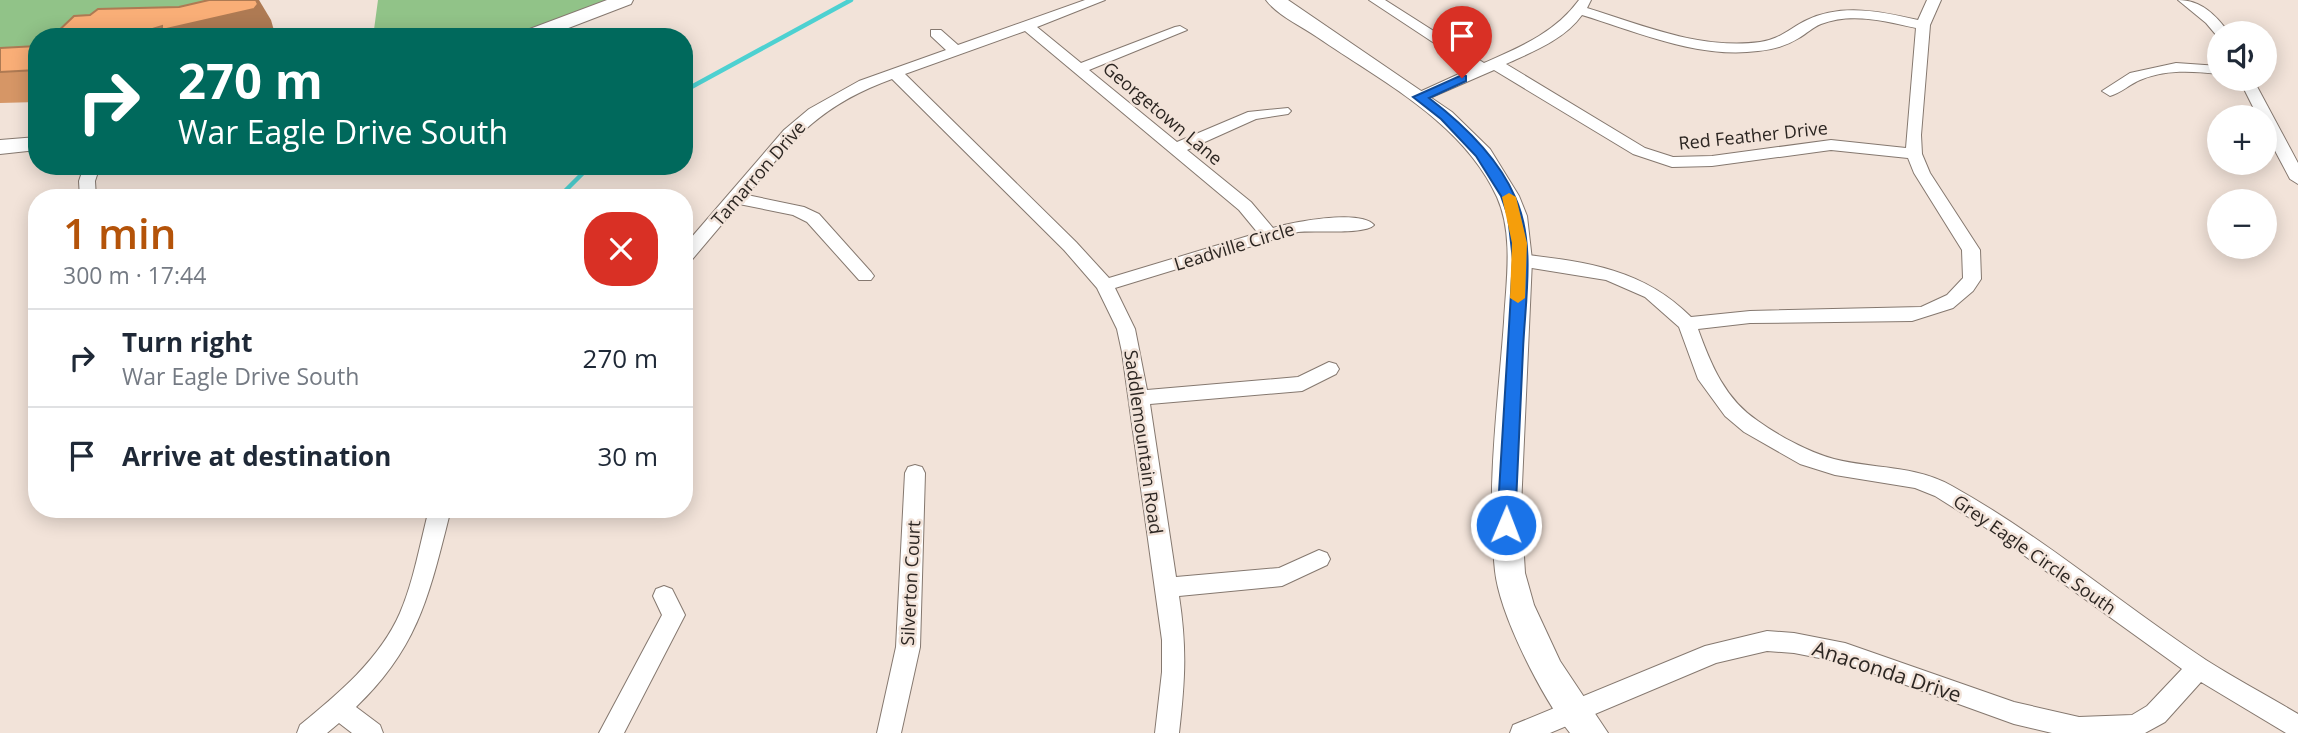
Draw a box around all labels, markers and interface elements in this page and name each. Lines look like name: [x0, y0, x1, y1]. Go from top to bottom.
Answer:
pin: [1432, 6, 1492, 78]
icon: arrive: [1443, 17, 1481, 55]
map controls: [2207, 21, 2277, 259]
button: sound: [2207, 21, 2277, 91]
text: 270 m: [178, 47, 323, 113]
icon: right: [63, 56, 154, 147]
street label: Georgetown Lane: [1098, 56, 1228, 170]
button: +: [2207, 105, 2277, 175]
text: War Eagle Drive South: [178, 110, 508, 153]
street label: Tamarron Drive: [706, 115, 810, 231]
street label: Red Feather Drive: [1677, 115, 1829, 155]
button: −: [2207, 189, 2277, 259]
text: 1 min: [63, 204, 176, 261]
button: close: [584, 212, 658, 286]
street label: Leadville Circle: [1171, 216, 1297, 276]
text: 300 m · 17:44: [63, 259, 206, 291]
text: Turn right: [122, 324, 253, 360]
icon: right: [63, 339, 101, 377]
text: 270 m: [583, 340, 658, 376]
street label: Saddlemountain Road: [1119, 348, 1169, 536]
text: War Eagle Drive South: [122, 360, 359, 392]
icon: arrive: [63, 437, 101, 475]
text: Arrive at destination: [122, 438, 391, 474]
text: 30 m: [597, 438, 658, 474]
position arrow: [1469, 488, 1543, 562]
street label: Grey Eagle Circle South: [1949, 489, 2121, 619]
street label: Silverton Court: [895, 520, 925, 646]
street label: Anaconda Drive: [1809, 634, 1965, 708]

